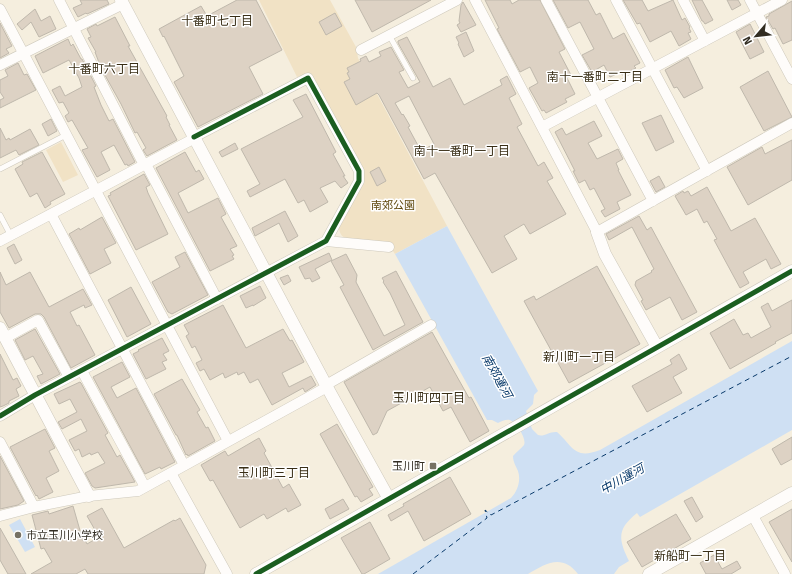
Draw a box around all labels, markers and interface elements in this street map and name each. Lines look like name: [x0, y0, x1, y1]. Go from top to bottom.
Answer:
district label: 十番町七丁目: [181, 14, 253, 28]
north arrow: [736, 16, 776, 56]
text: N: [740, 34, 755, 47]
district label: 十番町六丁目: [68, 62, 140, 76]
district label: 南十一番町二丁目: [547, 70, 643, 84]
district label: 南十一番町一丁目: [414, 144, 510, 158]
park label: 南郊公園: [371, 199, 415, 212]
district label: 新川町一丁目: [543, 350, 615, 364]
water label: 南郊運河: [479, 352, 516, 402]
district label: 玉川町四丁目: [393, 391, 465, 405]
place label: 玉川町: [392, 460, 425, 473]
water label: 中川運河: [598, 460, 648, 497]
marker: 玉川町: [428, 461, 438, 471]
district label: 玉川町三丁目: [238, 466, 310, 480]
place label: 市立玉川小学校: [26, 529, 103, 542]
marker: 市立玉川小学校: [13, 530, 23, 540]
district label: 新船町一丁目: [654, 549, 726, 563]

